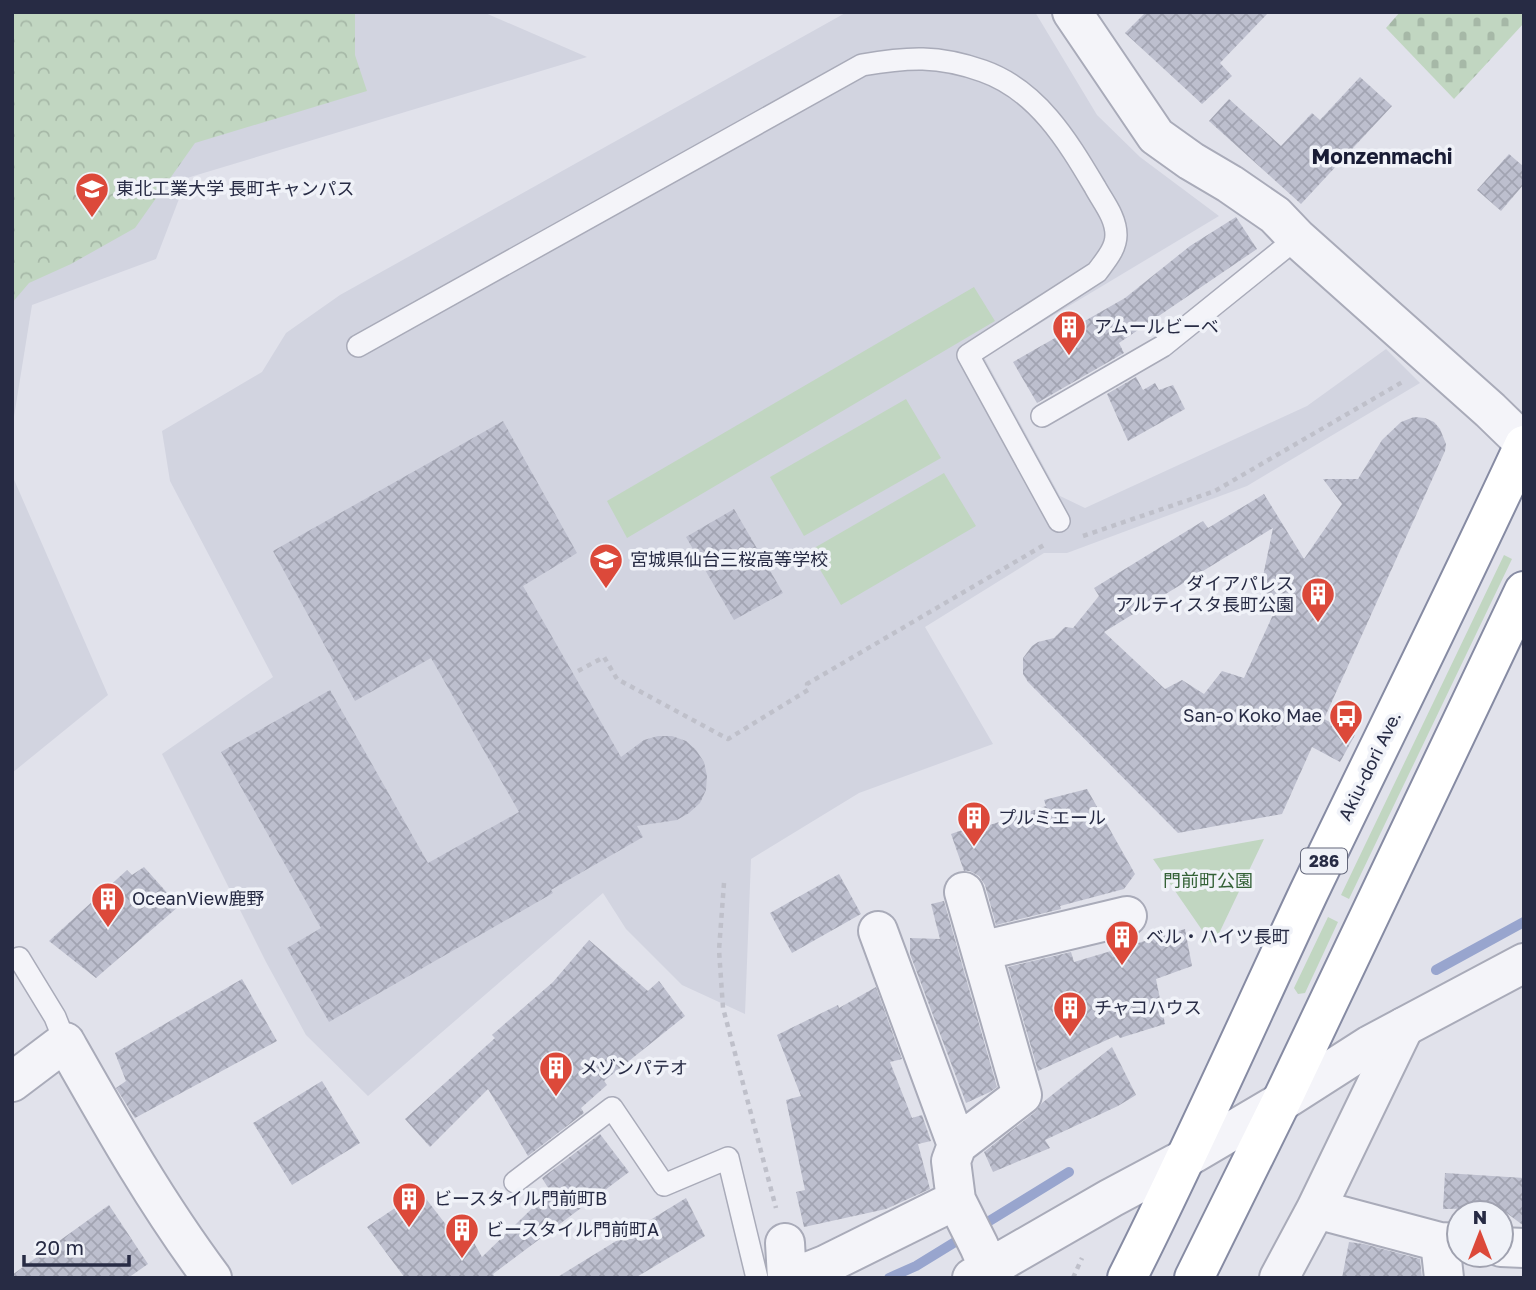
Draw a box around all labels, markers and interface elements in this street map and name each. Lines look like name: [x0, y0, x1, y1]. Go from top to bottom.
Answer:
district label: Monzenmachi: [1312, 143, 1452, 169]
school or university icon: 東北工業大学 長町キャンパス: [73, 170, 111, 219]
place label: 東北工業大学 長町キャンパス: [116, 177, 355, 199]
building icon: アムールビーベ: [1050, 308, 1088, 357]
place label: アムールビーベ: [1094, 315, 1219, 337]
school or university icon: 宮城県仙台三桜高等学校: [587, 541, 625, 590]
place label: 宮城県仙台三桜高等学校: [630, 548, 828, 570]
place label: ダイアパレス アルティスタ長町公園: [1115, 572, 1294, 615]
building icon: ダイアパレス アルティスタ長町公園: [1299, 575, 1337, 624]
bus stop icon: San-o Koko Mae: [1327, 697, 1365, 746]
place label: San-o Koko Mae: [1183, 704, 1322, 726]
street label: Akiu-dori Ave.: [1333, 707, 1405, 824]
building icon: プルミエール: [955, 799, 993, 848]
place label: プルミエール: [998, 806, 1106, 828]
road number: 286: [1301, 848, 1347, 874]
park label: 門前町公園: [1163, 869, 1253, 891]
building icon: OceanView鹿野: [89, 880, 127, 929]
place label: OceanView鹿野: [132, 887, 265, 909]
building icon: ベル・ハイツ長町: [1103, 918, 1141, 967]
place label: ベル・ハイツ長町: [1146, 925, 1290, 947]
building icon: チャコハウス: [1051, 989, 1089, 1038]
place label: チャコハウス: [1094, 996, 1202, 1018]
building icon: メゾンパテオ: [537, 1049, 575, 1098]
place label: メゾンパテオ: [580, 1056, 688, 1078]
building icon: ビースタイル門前町B: [390, 1180, 428, 1229]
place label: ビースタイル門前町B: [434, 1187, 607, 1209]
north arrow: [1445, 1199, 1515, 1269]
text: N: [1473, 1205, 1487, 1228]
building icon: ビースタイル門前町A: [443, 1211, 481, 1260]
place label: ビースタイル門前町A: [486, 1218, 659, 1240]
scale bar: [24, 1224, 130, 1268]
text: 20 m: [35, 1234, 84, 1260]

